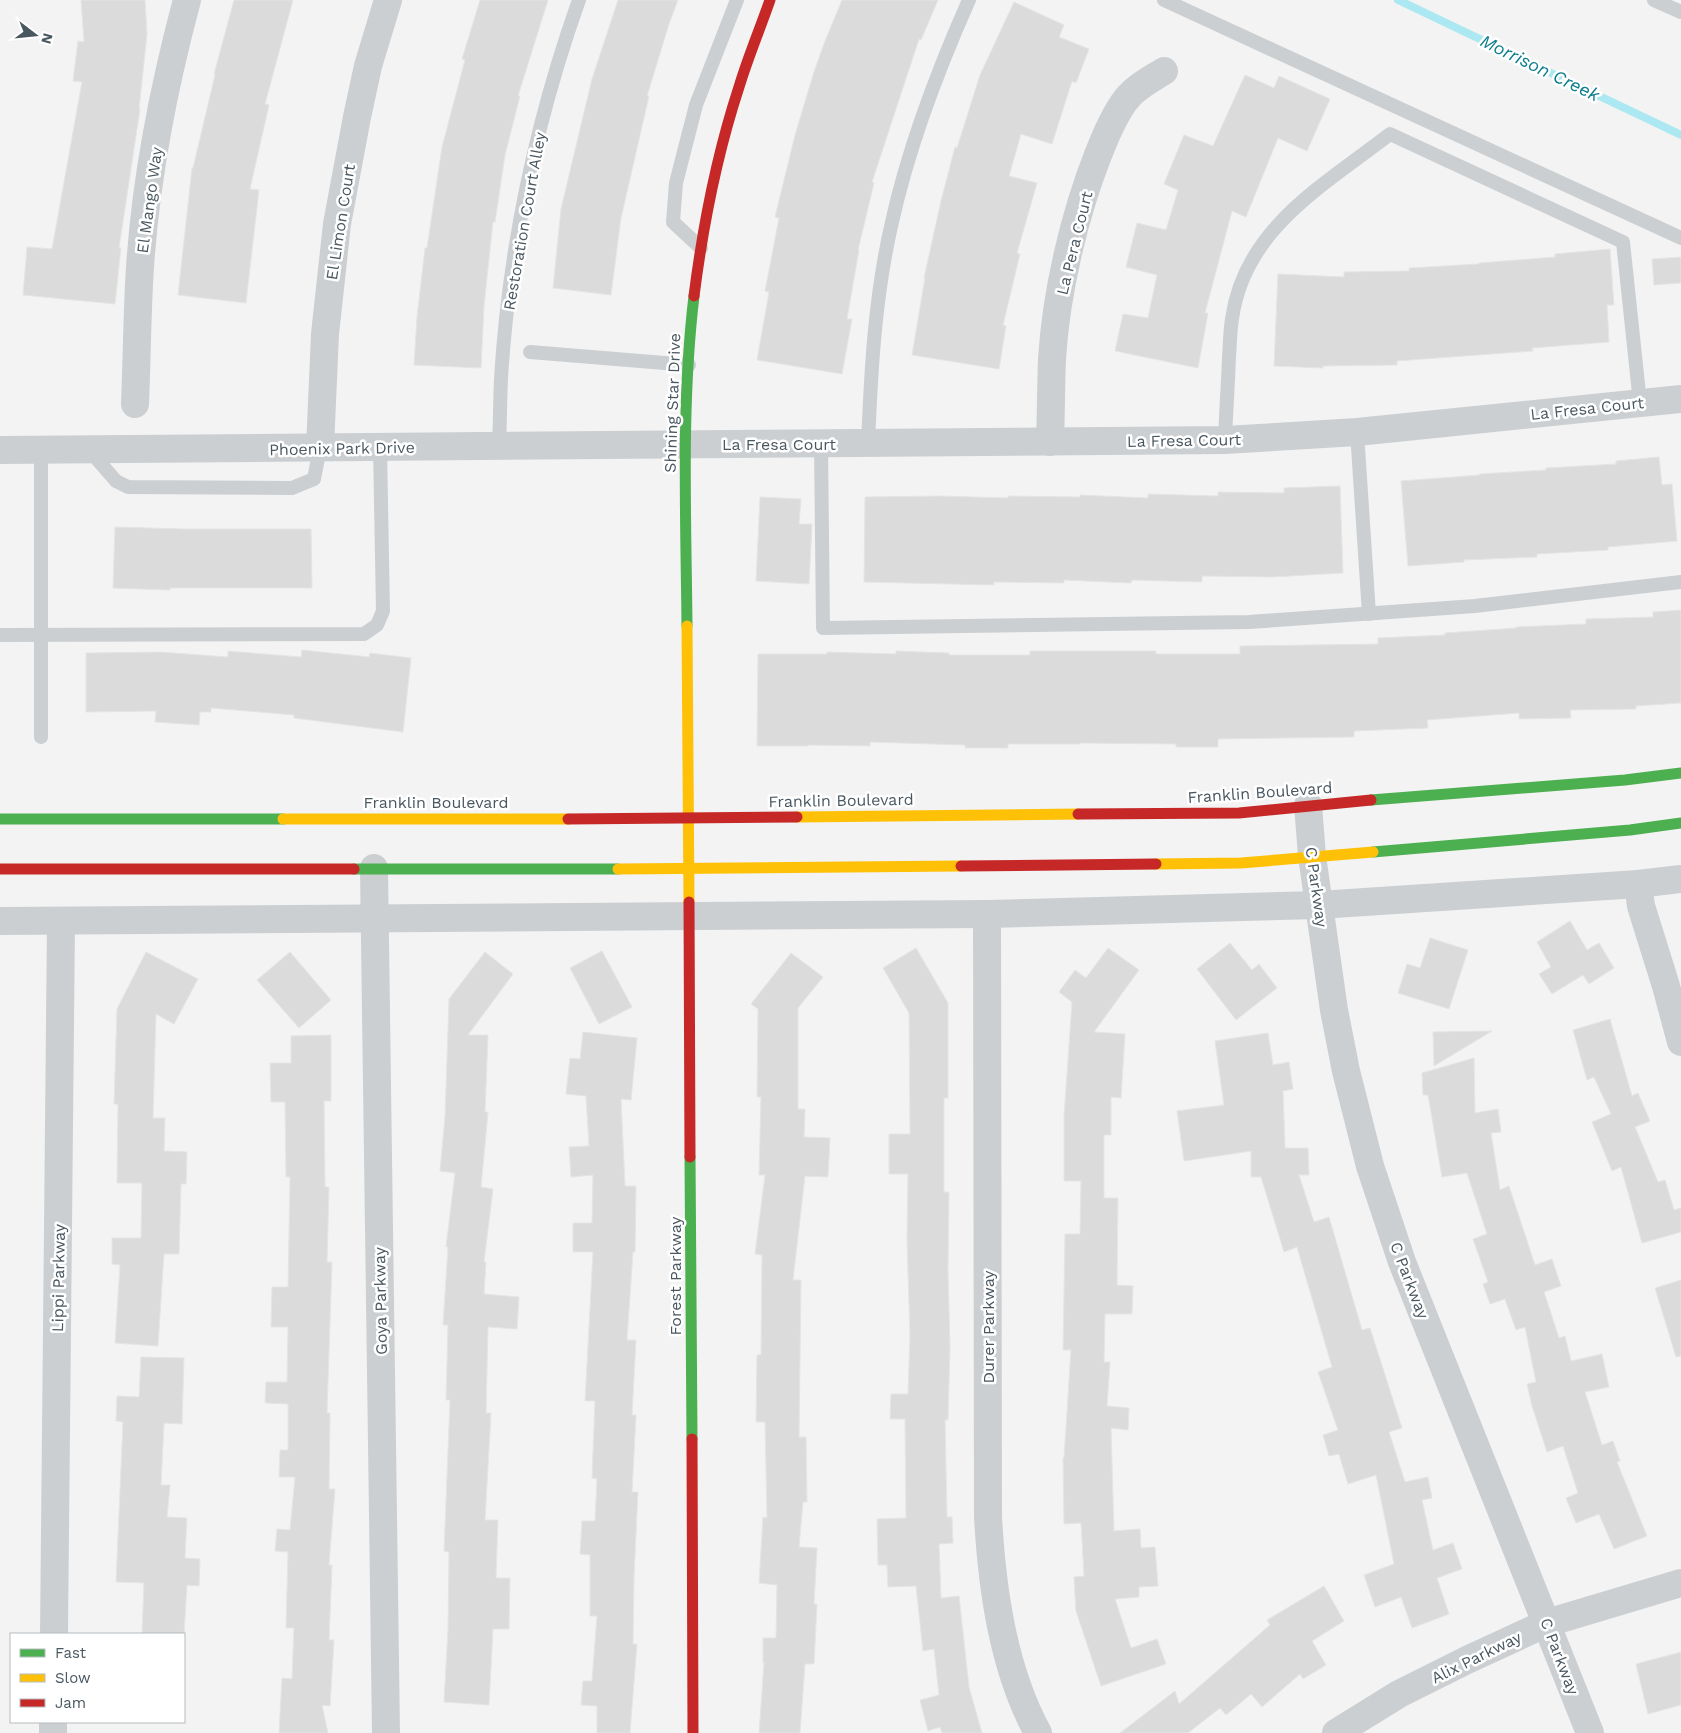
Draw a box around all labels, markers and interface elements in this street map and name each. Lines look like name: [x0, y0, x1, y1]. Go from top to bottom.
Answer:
north arrow: [10, 10, 60, 60]
water label: Morrison Creek: [1477, 30, 1604, 106]
text: N: [38, 31, 57, 46]
street label: Restoration Court Alley: [499, 130, 550, 312]
street label: El Mango Way: [133, 145, 166, 255]
street label: El Limon Court: [322, 162, 359, 281]
street label: La Pera Court: [1052, 189, 1097, 297]
street label: Shining Star Drive: [661, 333, 684, 473]
street label: La Fresa Court: [1529, 393, 1645, 424]
street label: La Fresa Court: [1127, 430, 1242, 451]
street label: La Fresa Court: [722, 435, 836, 454]
street label: Phoenix Park Drive: [269, 438, 415, 459]
street label: Franklin Boulevard: [1187, 778, 1333, 807]
street label: Franklin Boulevard: [768, 790, 914, 811]
street label: Franklin Boulevard: [363, 793, 509, 812]
street label: C Parkway: [1301, 846, 1332, 929]
street label: Forest Parkway: [666, 1216, 685, 1336]
street label: Lippi Parkway: [48, 1223, 69, 1332]
street label: C Parkway: [1386, 1239, 1433, 1322]
street label: Goya Parkway: [370, 1246, 391, 1355]
street label: Durer Parkway: [979, 1270, 998, 1384]
street label: C Parkway: [1536, 1615, 1583, 1698]
street label: Alix Parkway: [1428, 1627, 1525, 1687]
legend: [10, 1633, 185, 1723]
text: Fast: [55, 1644, 87, 1662]
text: Slow: [55, 1669, 91, 1687]
text: Jam: [55, 1694, 86, 1712]

